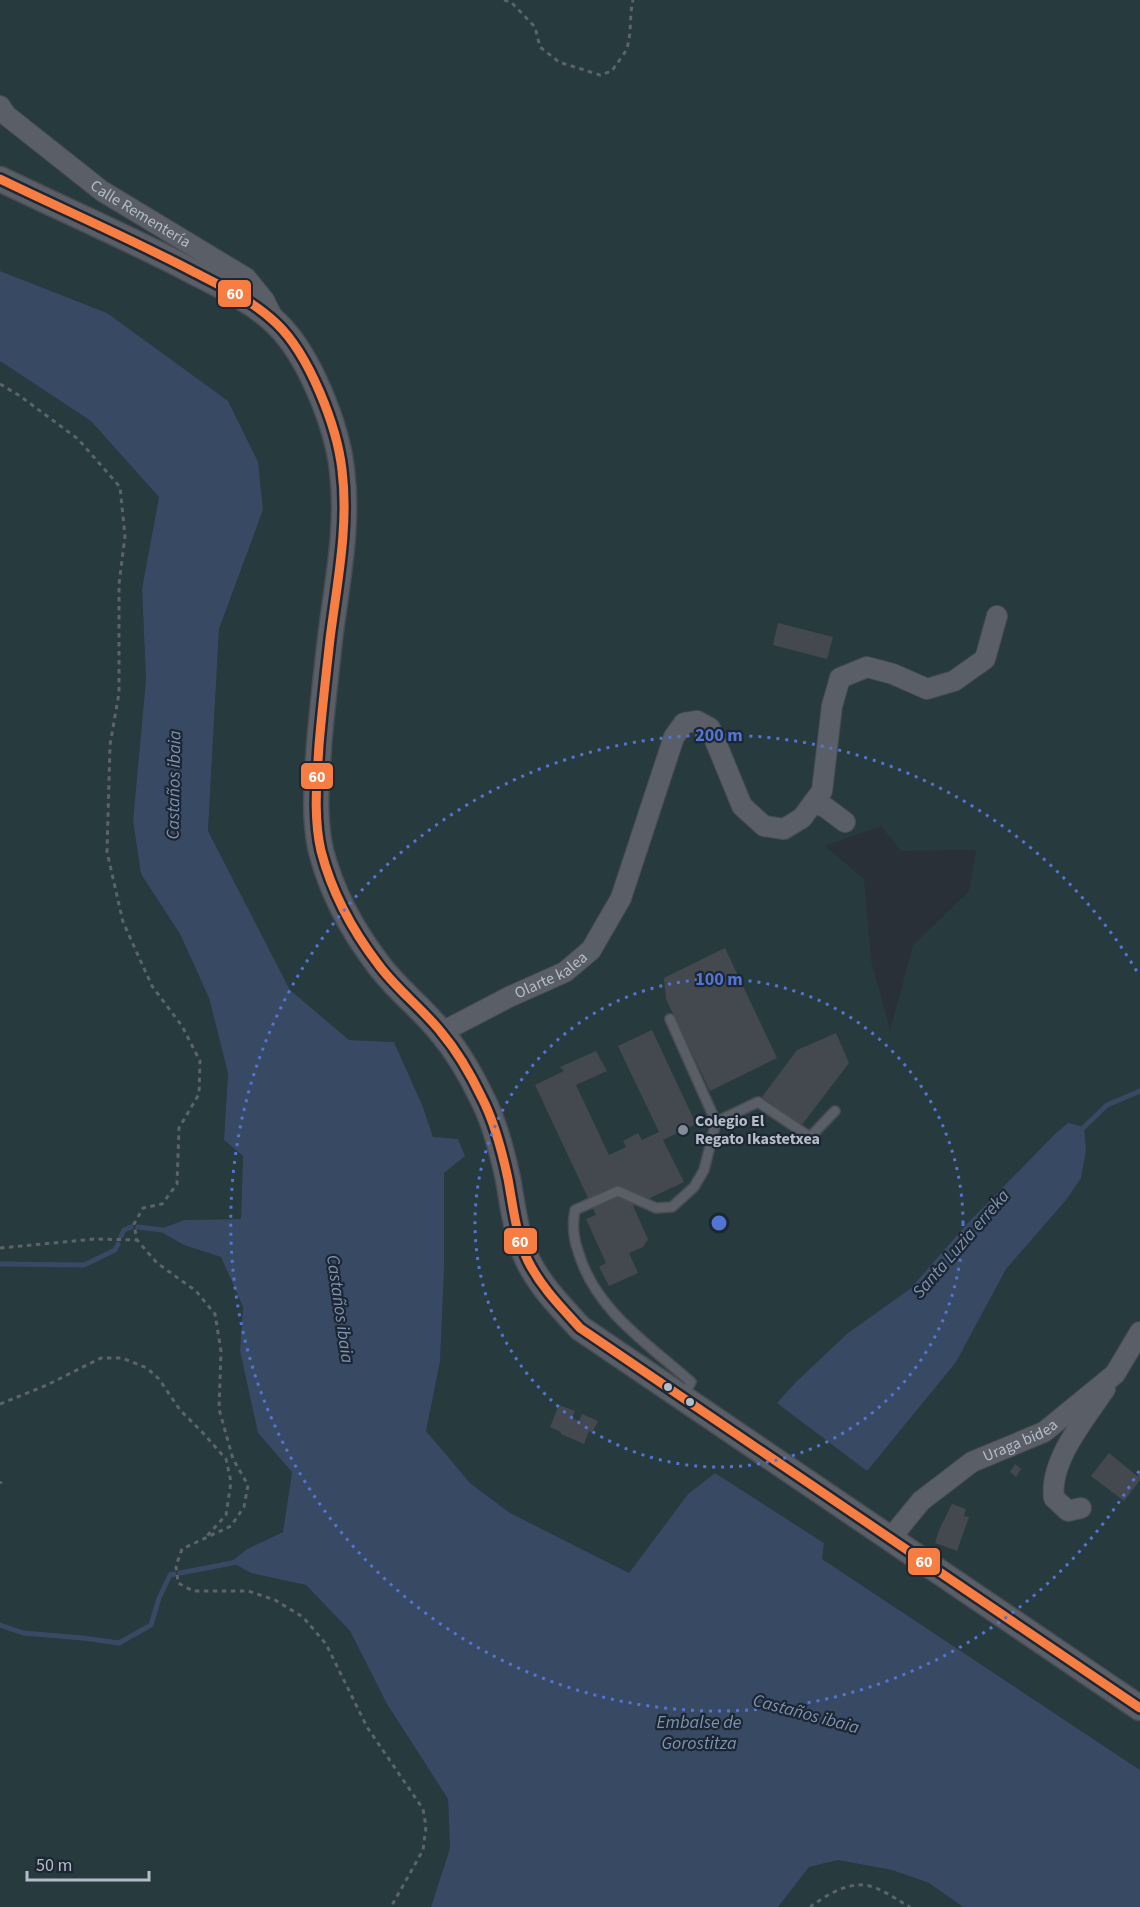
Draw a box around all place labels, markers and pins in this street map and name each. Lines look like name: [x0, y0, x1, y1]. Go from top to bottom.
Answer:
place label: Colegio El Regato Ikastetxea: [695, 1110, 820, 1150]
marker: Colegio El Regato Ikastetxea: [676, 1123, 690, 1137]
centre of rings: [709, 1213, 729, 1233]
unlabelled marker: [662, 1381, 674, 1393]
unlabelled marker: [684, 1396, 696, 1408]

